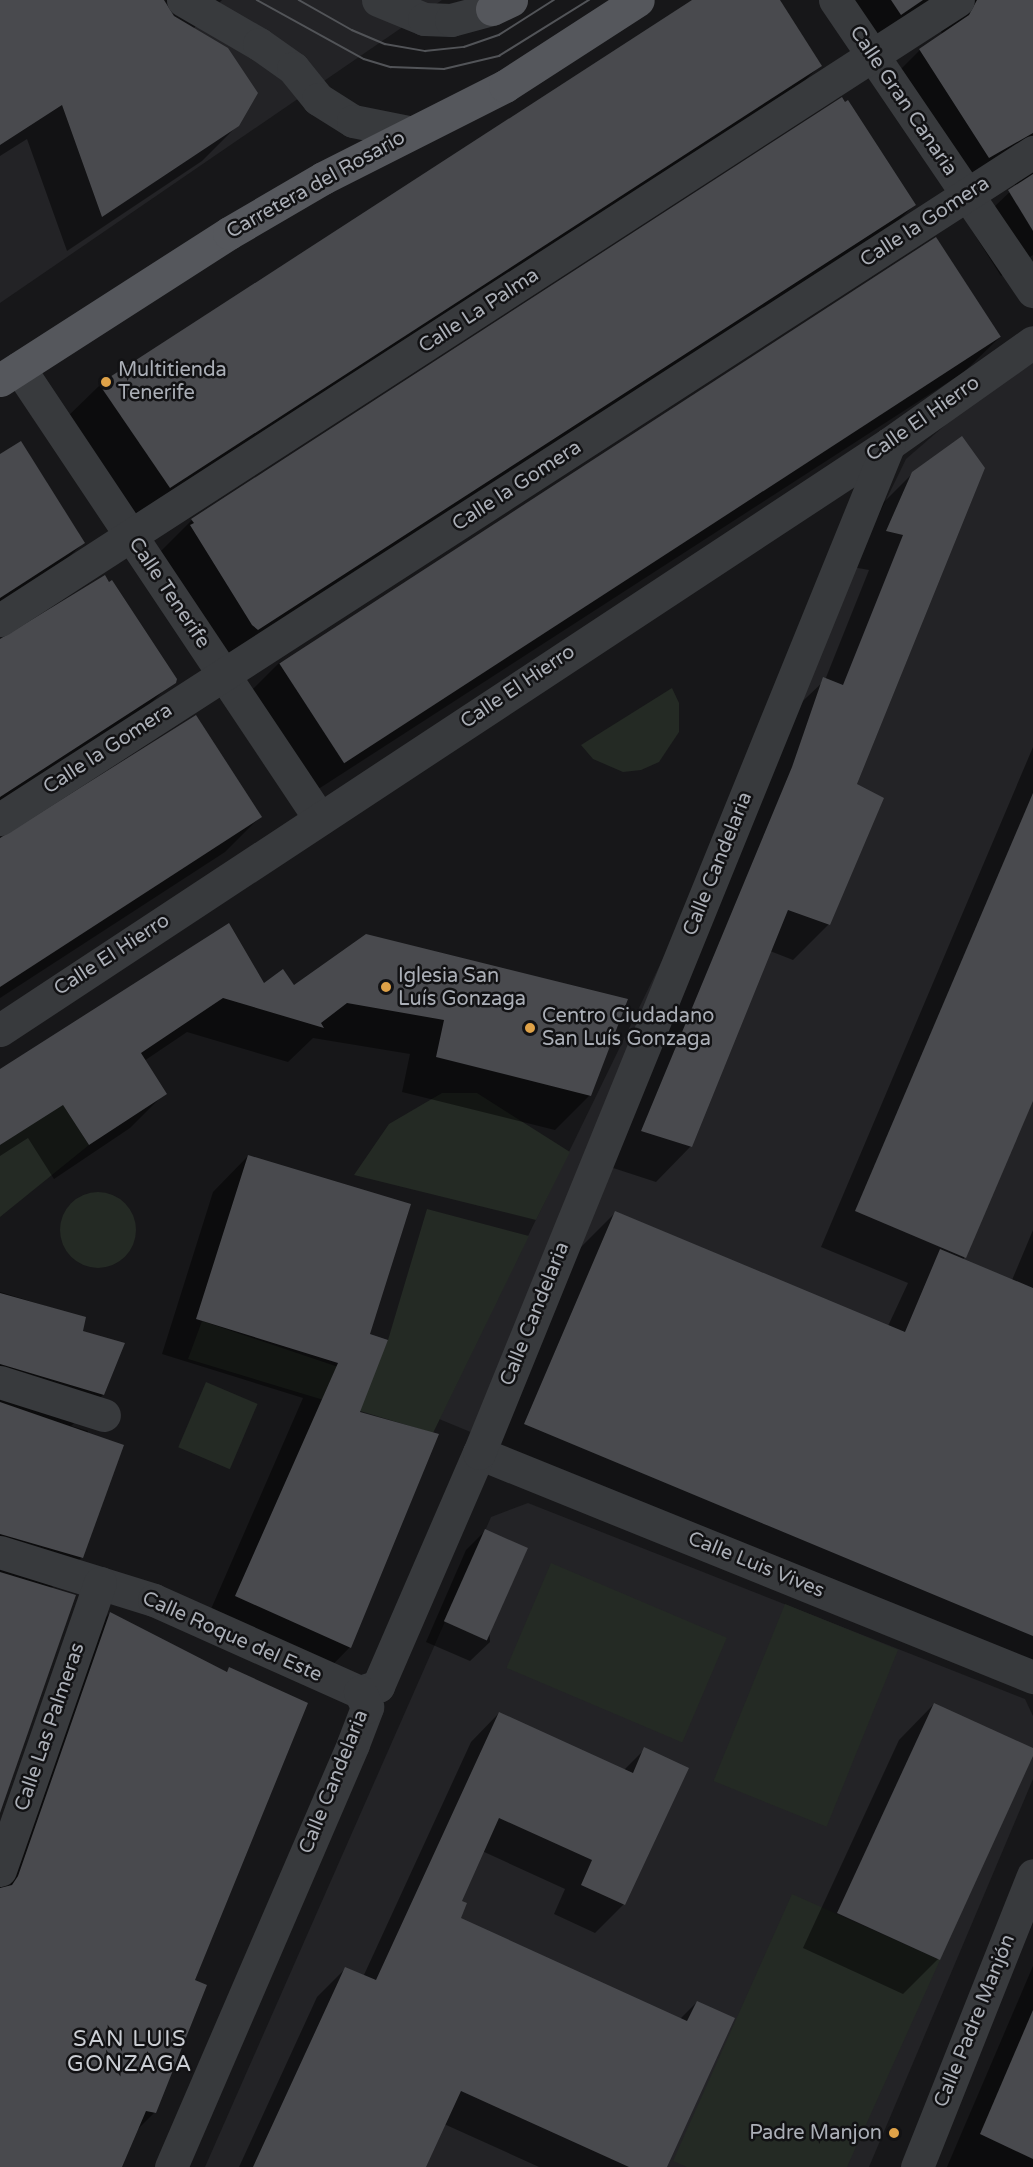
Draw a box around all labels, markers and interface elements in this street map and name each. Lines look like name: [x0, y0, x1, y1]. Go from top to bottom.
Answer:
street label: Calle Gran Canaria: [844, 22, 962, 180]
street label: Carretera del Rosario: [222, 126, 410, 244]
street label: Calle la Gomera: [856, 171, 994, 273]
street label: Calle La Palma: [414, 263, 544, 359]
place label: Multitienda Tenerife: [118, 358, 227, 405]
street label: Calle El Hierro: [862, 371, 984, 467]
marker: Multitienda Tenerife: [99, 375, 113, 389]
street label: Calle la Gomera: [448, 435, 586, 537]
street label: Calle Tenerife: [123, 533, 215, 653]
street label: Calle El Hierro: [456, 640, 580, 734]
street label: Calle la Gomera: [39, 698, 177, 800]
street label: Calle Candelaria: [678, 789, 758, 939]
street label: Calle El Hierro: [50, 909, 174, 1001]
place label: Iglesia San Luís Gonzaga: [398, 964, 526, 1011]
marker: Iglesia San Luís Gonzaga: [379, 980, 393, 994]
place label: Centro Ciudadano San Luís Gonzaga: [542, 1005, 714, 1052]
marker: Centro Ciudadano San Luís Gonzaga: [523, 1021, 537, 1035]
street label: Calle Candelaria: [495, 1239, 575, 1389]
street label: Calle Luis Vives: [684, 1527, 828, 1603]
street label: Calle Roque del Este: [138, 1586, 326, 1688]
street label: Calle Las Palmeras: [10, 1640, 90, 1814]
street label: Calle Candelaria: [294, 1707, 374, 1857]
street label: Calle Padre Manjón: [929, 1931, 1021, 2111]
district label: SAN LUIS GONZAGA: [67, 2026, 193, 2078]
place label: Padre Manjon: [749, 2121, 882, 2145]
marker: Padre Manjon: [887, 2126, 901, 2140]

